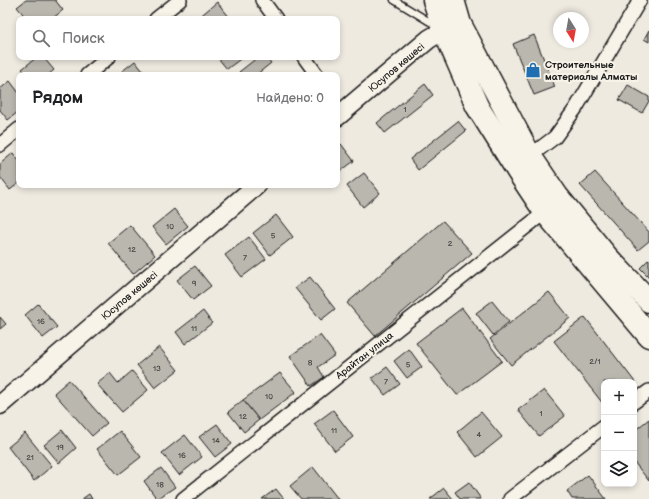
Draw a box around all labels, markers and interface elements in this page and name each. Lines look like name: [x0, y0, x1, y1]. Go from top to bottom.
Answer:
north arrow: [553, 12, 589, 48]
search box: [16, 16, 340, 60]
icon: search: [30, 27, 52, 49]
text: Поиск: [62, 29, 105, 48]
street label: Юсупов көшесі: [366, 41, 427, 95]
place label: Строительные материалы Алматы: [545, 59, 637, 83]
shop icon: Строительные материалы Алматы: [524, 61, 542, 79]
text: Рядом: [32, 88, 83, 108]
text: Найдено: 0: [256, 90, 324, 106]
house number: 1: [403, 105, 407, 114]
house number: 10: [166, 222, 174, 231]
house number: 5: [271, 231, 276, 240]
house number: 2: [448, 239, 453, 248]
house number: 12: [128, 245, 136, 254]
house number: 7: [243, 253, 247, 262]
street label: Юсупов көшесі: [99, 269, 160, 323]
house number: 9: [192, 279, 197, 288]
house number: 16: [37, 317, 45, 326]
house number: 11: [191, 324, 197, 333]
street label: Арайтан улица: [333, 330, 396, 383]
house number: 2/1: [589, 357, 601, 366]
house number: 8: [308, 358, 313, 367]
house number: 5: [406, 360, 411, 369]
house number: 13: [153, 364, 161, 373]
house number: 7: [384, 377, 388, 386]
map controls: [601, 379, 637, 487]
button: +: [601, 379, 637, 415]
house number: 10: [265, 392, 273, 401]
house number: 1: [539, 409, 543, 418]
house number: 12: [239, 412, 247, 421]
button: −: [601, 415, 637, 451]
house number: 11: [331, 426, 337, 435]
house number: 4: [477, 430, 482, 439]
house number: 14: [212, 436, 220, 445]
house number: 19: [56, 443, 64, 452]
house number: 16: [178, 451, 186, 460]
button: layers: [601, 451, 637, 487]
house number: 21: [26, 453, 34, 462]
house number: 18: [156, 480, 164, 489]

